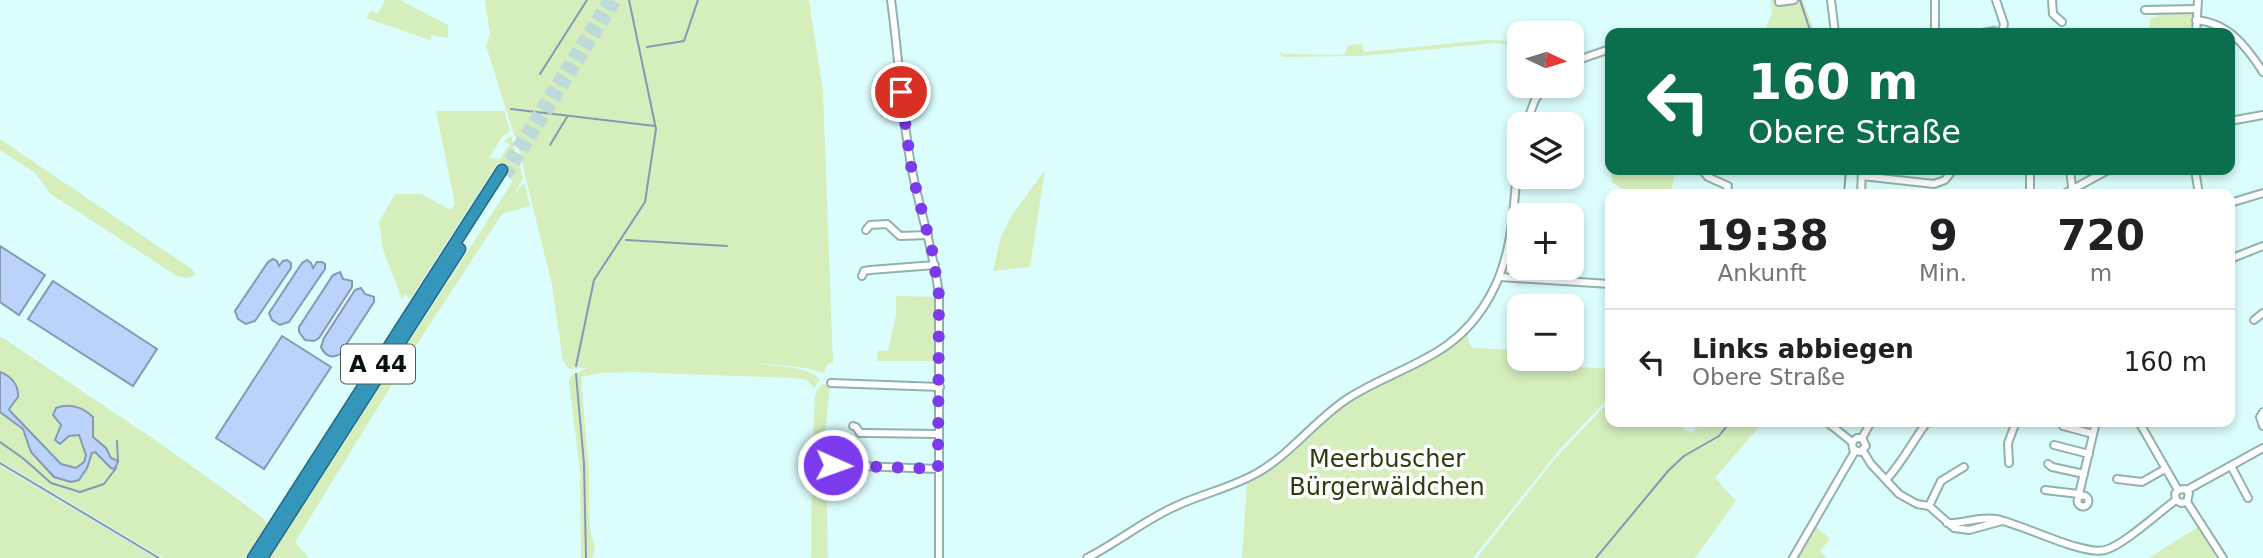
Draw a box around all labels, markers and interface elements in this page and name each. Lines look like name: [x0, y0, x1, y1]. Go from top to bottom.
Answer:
north arrow: [1507, 21, 1584, 98]
map controls: [1507, 21, 1584, 371]
text: 160 m: [1748, 54, 1918, 111]
icon: left: [1633, 56, 1724, 147]
pin: [871, 62, 931, 122]
icon: arrive: [882, 73, 920, 111]
button: layers: [1507, 112, 1584, 189]
text: Obere Straße: [1748, 113, 1961, 151]
button: +: [1507, 203, 1584, 280]
text: 19:38: [1695, 211, 1829, 260]
text: 9: [1928, 211, 1958, 260]
text: 720: [2057, 211, 2145, 260]
text: Ankunft: [1718, 260, 1806, 286]
text: Min.: [1919, 260, 1967, 286]
text: m: [2090, 260, 2112, 286]
button: −: [1507, 294, 1584, 371]
text: Links abbiegen: [1692, 334, 1914, 364]
icon: left: [1633, 343, 1671, 381]
road number: A 44: [341, 344, 415, 384]
text: 160 m: [2124, 347, 2207, 377]
text: Obere Straße: [1692, 364, 1845, 390]
position arrow: [796, 428, 870, 502]
park label: Meerbuscher Bürgerwäldchen: [1289, 445, 1485, 501]

